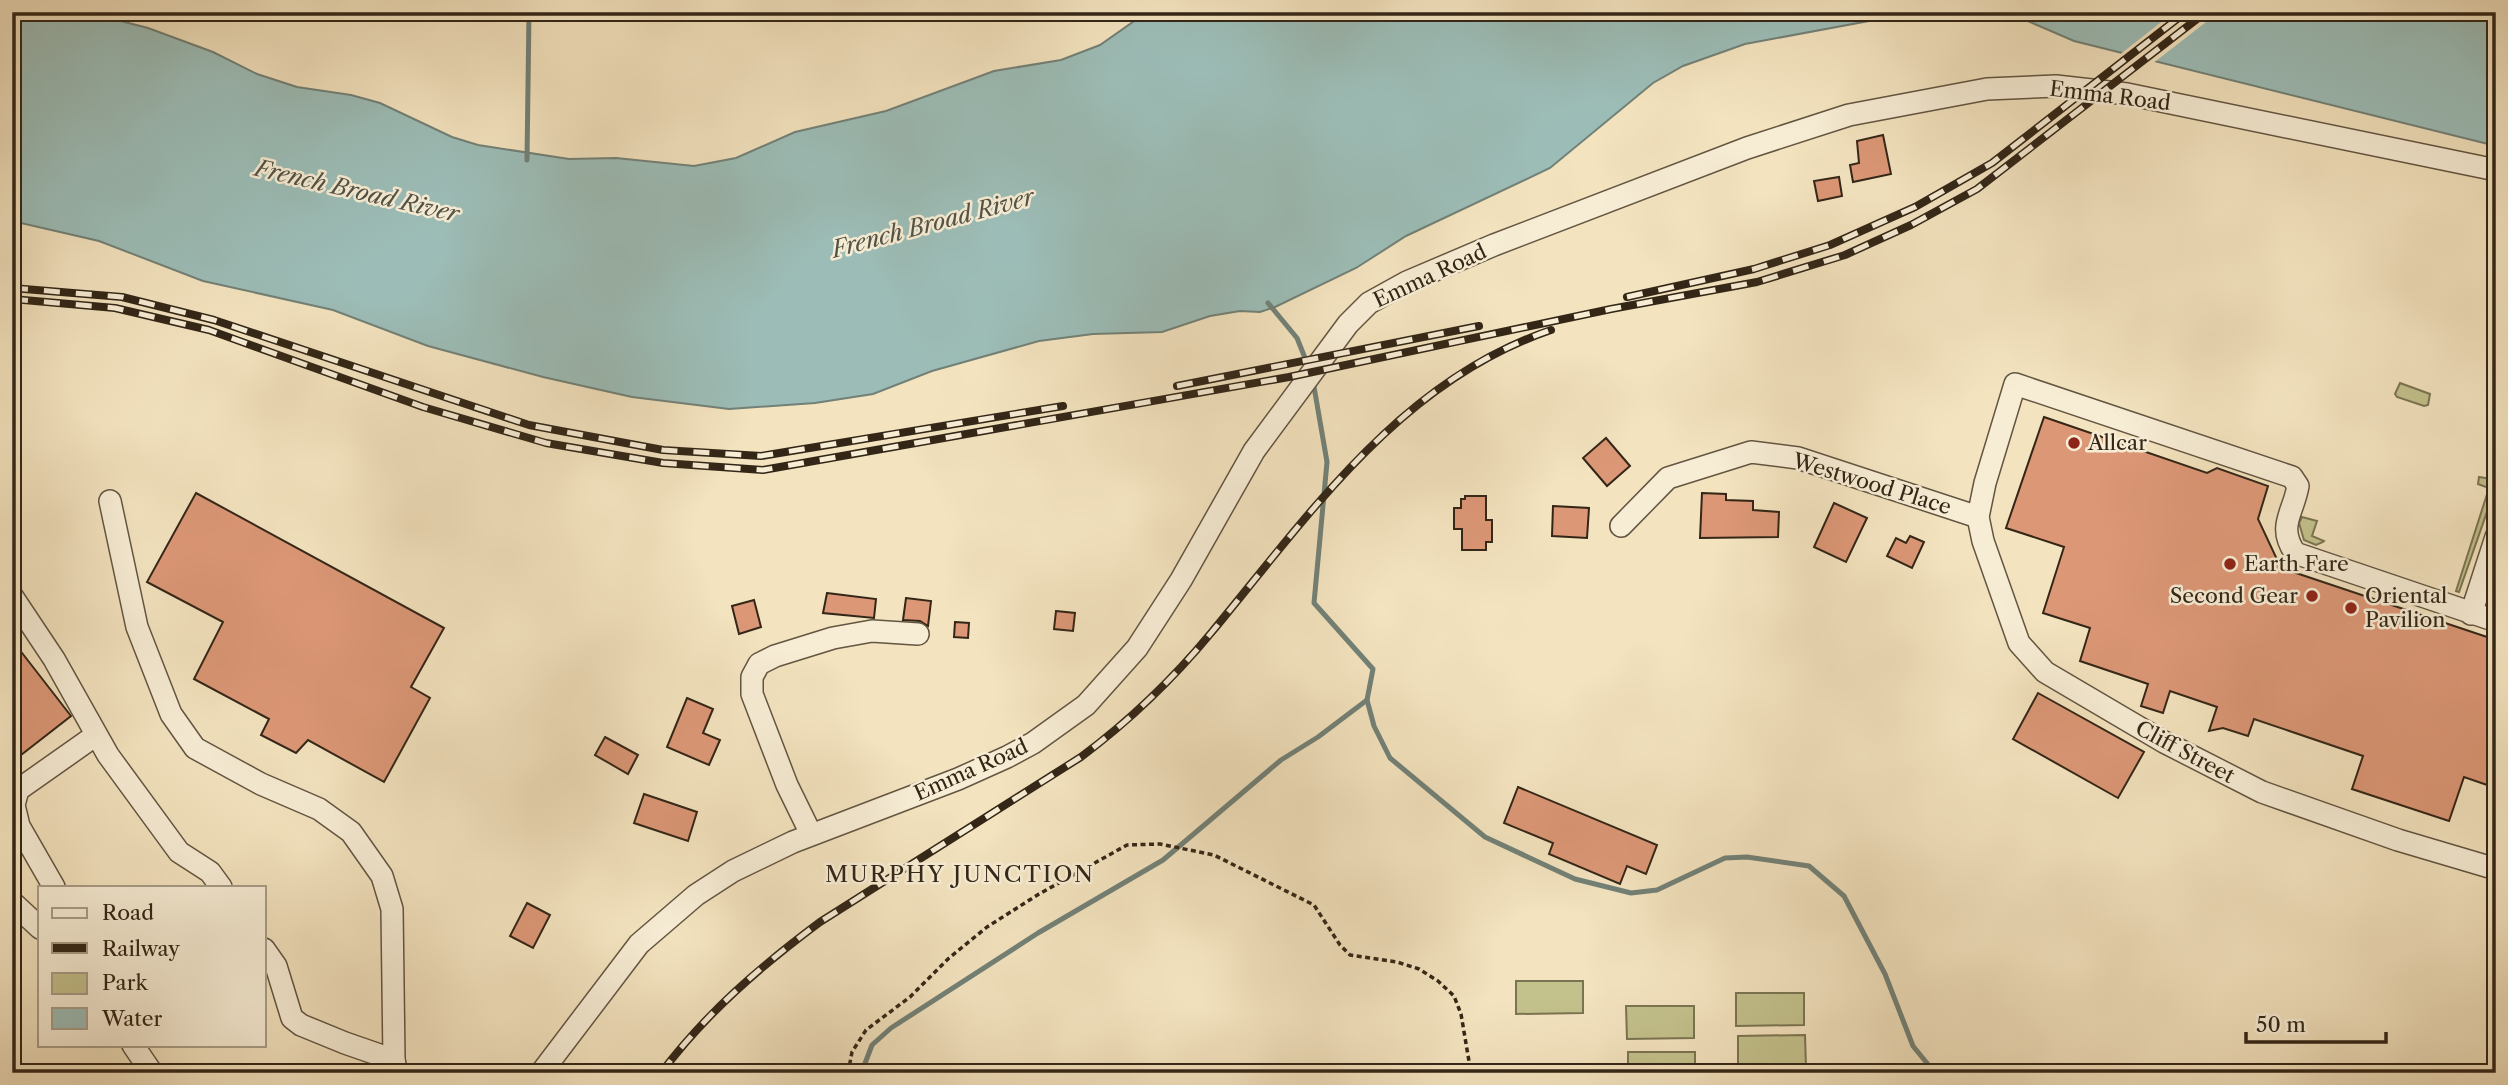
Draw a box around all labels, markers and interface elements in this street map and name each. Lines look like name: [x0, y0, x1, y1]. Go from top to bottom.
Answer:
street label: Emma Road: [2048, 76, 2172, 115]
water label: French Broad River: [250, 153, 463, 228]
water label: French Broad River: [827, 182, 1039, 264]
street label: Emma Road: [1369, 238, 1491, 313]
place label: Allcar: [2087, 430, 2147, 455]
marker: Allcar: [2066, 435, 2082, 451]
street label: Westwood Place: [1789, 447, 1954, 520]
place label: Earth Fare: [2244, 551, 2349, 576]
marker: Earth Fare: [2222, 556, 2238, 572]
place label: Second Gear: [2170, 583, 2298, 608]
place label: Oriental Pavilion: [2365, 583, 2447, 632]
marker: Second Gear: [2304, 588, 2320, 604]
marker: Oriental Pavilion: [2343, 600, 2359, 616]
street label: Cliff Street: [2132, 715, 2239, 788]
street label: Emma Road: [910, 733, 1032, 806]
district label: MURPHY JUNCTION: [825, 860, 1095, 888]
legend: [38, 886, 266, 1046]
text: Road: [102, 900, 154, 925]
text: Railway: [102, 936, 180, 961]
text: Park: [102, 970, 148, 995]
scale bar: [2246, 1001, 2386, 1045]
text: Water: [101, 1006, 162, 1031]
text: 50 m: [2256, 1012, 2306, 1037]

